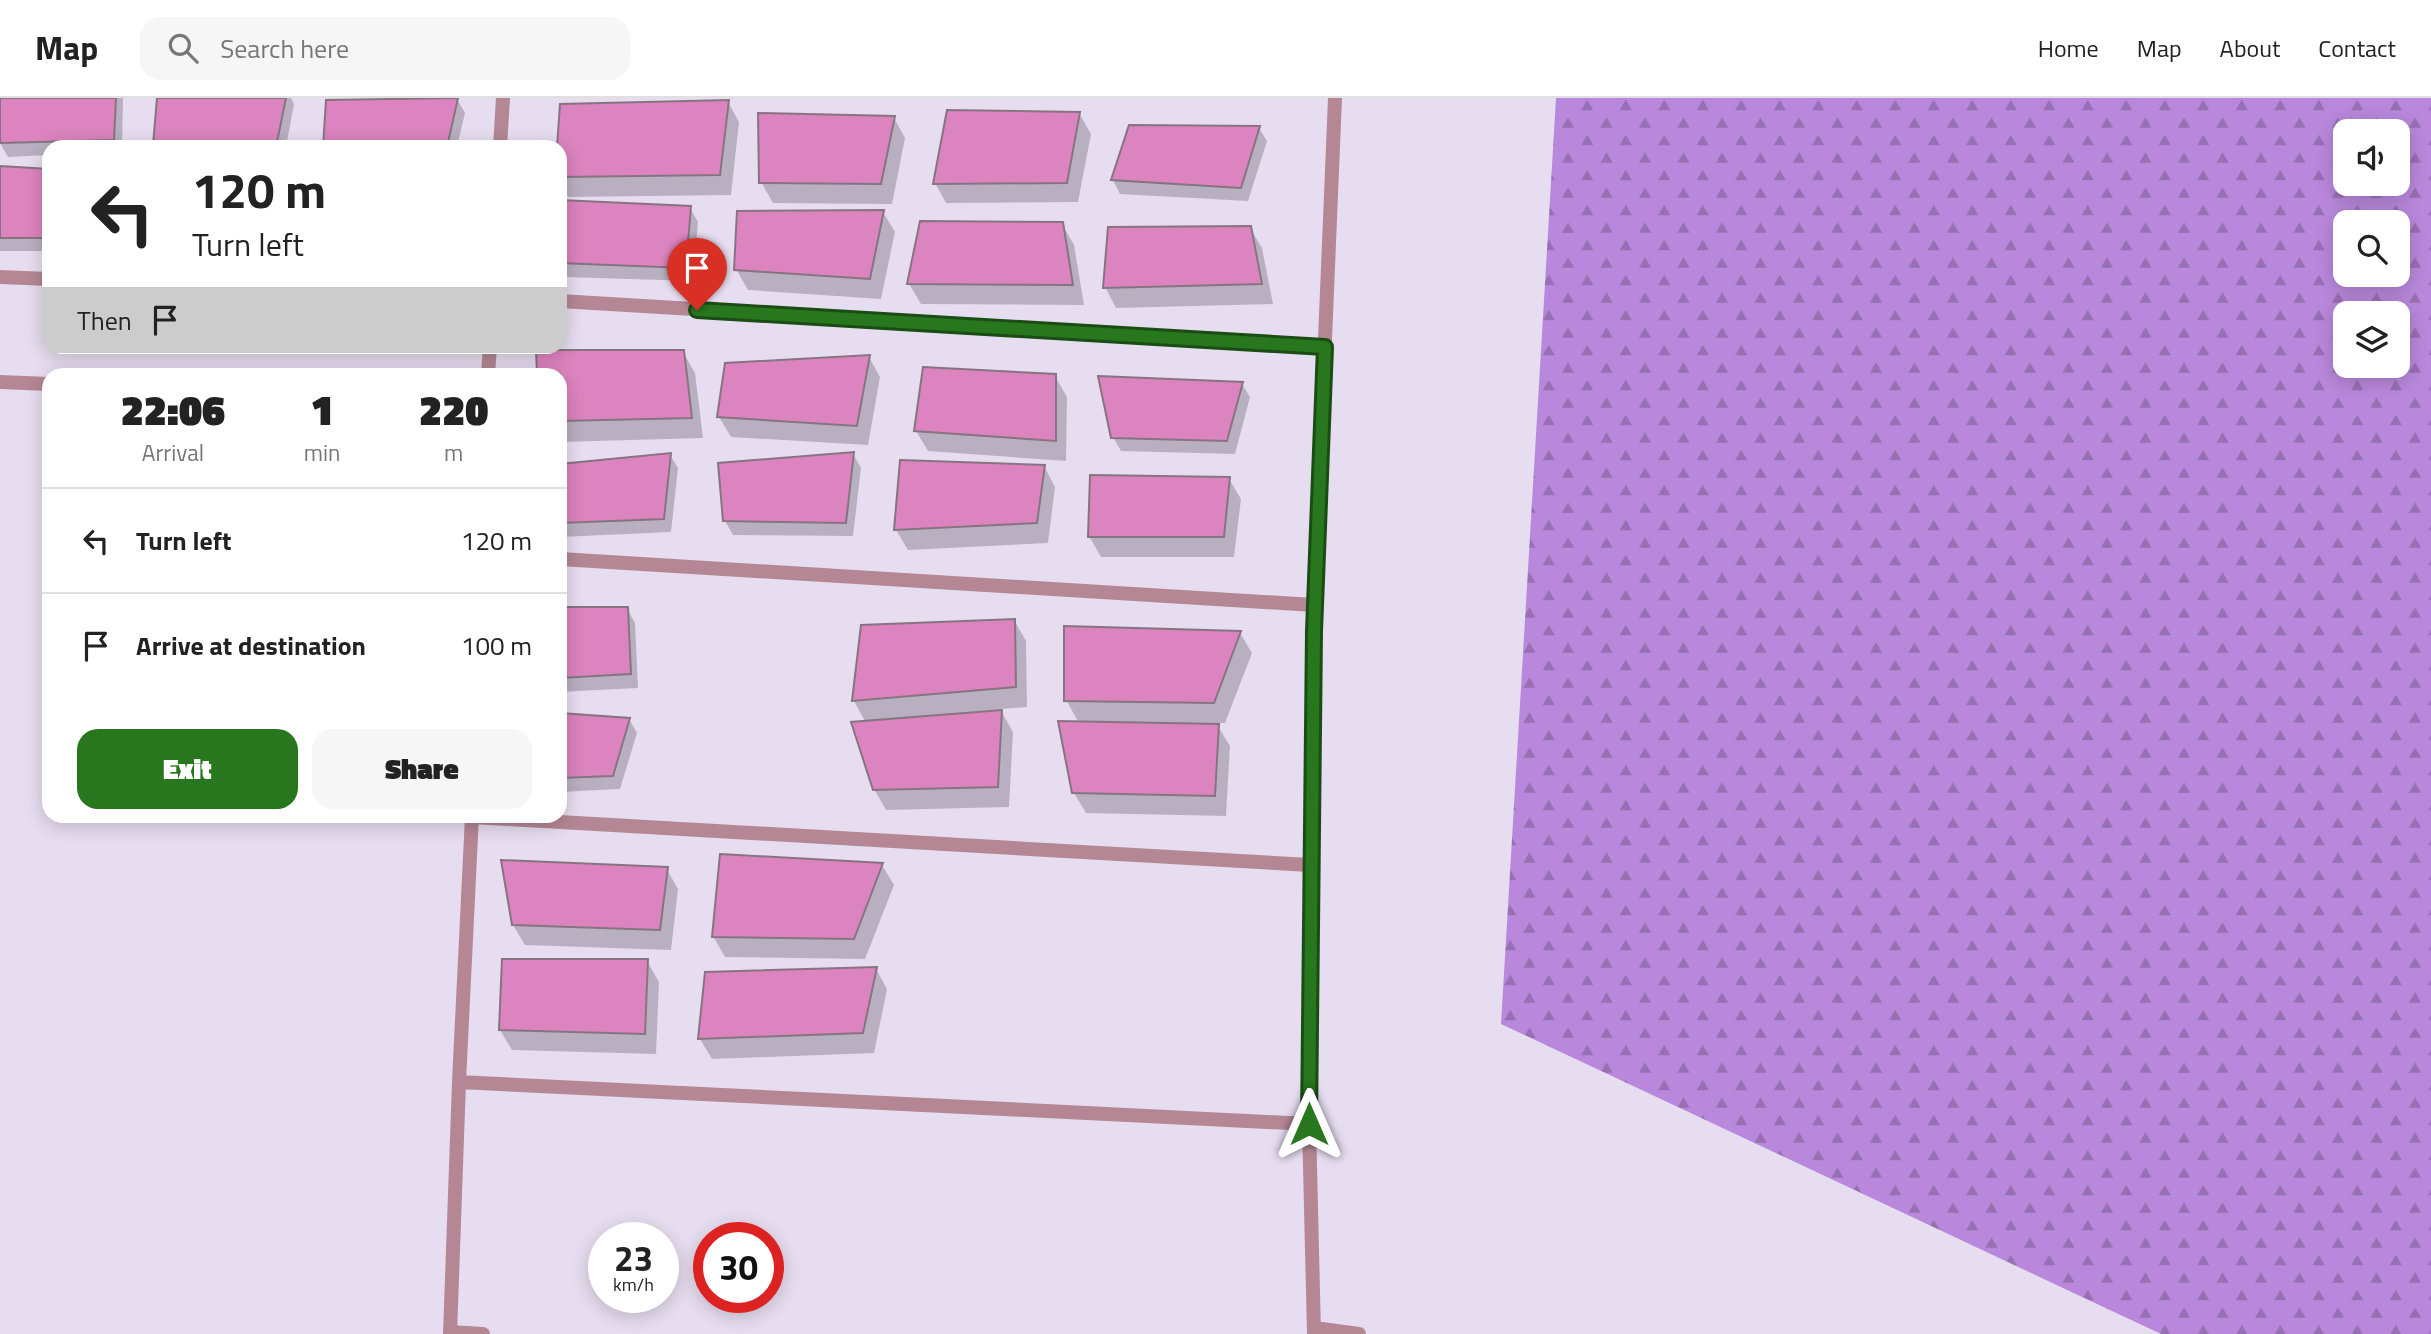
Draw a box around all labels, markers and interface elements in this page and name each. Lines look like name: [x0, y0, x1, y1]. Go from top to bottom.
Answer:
search box: [140, 17, 630, 80]
text: Map: [35, 23, 98, 73]
icon: search: [164, 29, 202, 67]
text: Search here: [220, 29, 349, 68]
text: Home: [2038, 30, 2099, 66]
text: Map: [2137, 30, 2182, 66]
text: About: [2220, 30, 2280, 66]
text: Contact: [2318, 30, 2396, 66]
map controls: [2333, 119, 2410, 378]
button: sound: [2333, 119, 2410, 196]
text: 120 m: [192, 152, 326, 227]
icon: left: [77, 168, 168, 259]
button: search: [2333, 210, 2410, 287]
text: Turn left: [192, 220, 304, 268]
pin: [667, 238, 727, 310]
icon: arrive: [678, 249, 716, 287]
text: Then: [77, 301, 132, 340]
icon: arrive: [146, 301, 184, 339]
button: layers: [2333, 301, 2410, 378]
text: 22:06: [121, 377, 225, 441]
text: 1: [311, 377, 334, 441]
text: 220: [419, 377, 488, 441]
text: Arrival: [142, 435, 204, 470]
text: min: [304, 435, 340, 470]
text: m: [444, 435, 463, 470]
text: Turn left: [136, 521, 231, 560]
text: 120 m: [461, 521, 532, 560]
icon: left: [77, 522, 115, 560]
text: Arrive at destination: [136, 626, 366, 665]
text: 100 m: [461, 626, 532, 665]
icon: arrive: [77, 627, 115, 665]
button: Exit: [77, 729, 298, 809]
button: Share: [312, 729, 532, 809]
position arrow: [1272, 1087, 1346, 1161]
speed limit sign: 30: [693, 1222, 784, 1313]
text: 23: [614, 1231, 653, 1285]
text: km/h: [613, 1271, 654, 1298]

